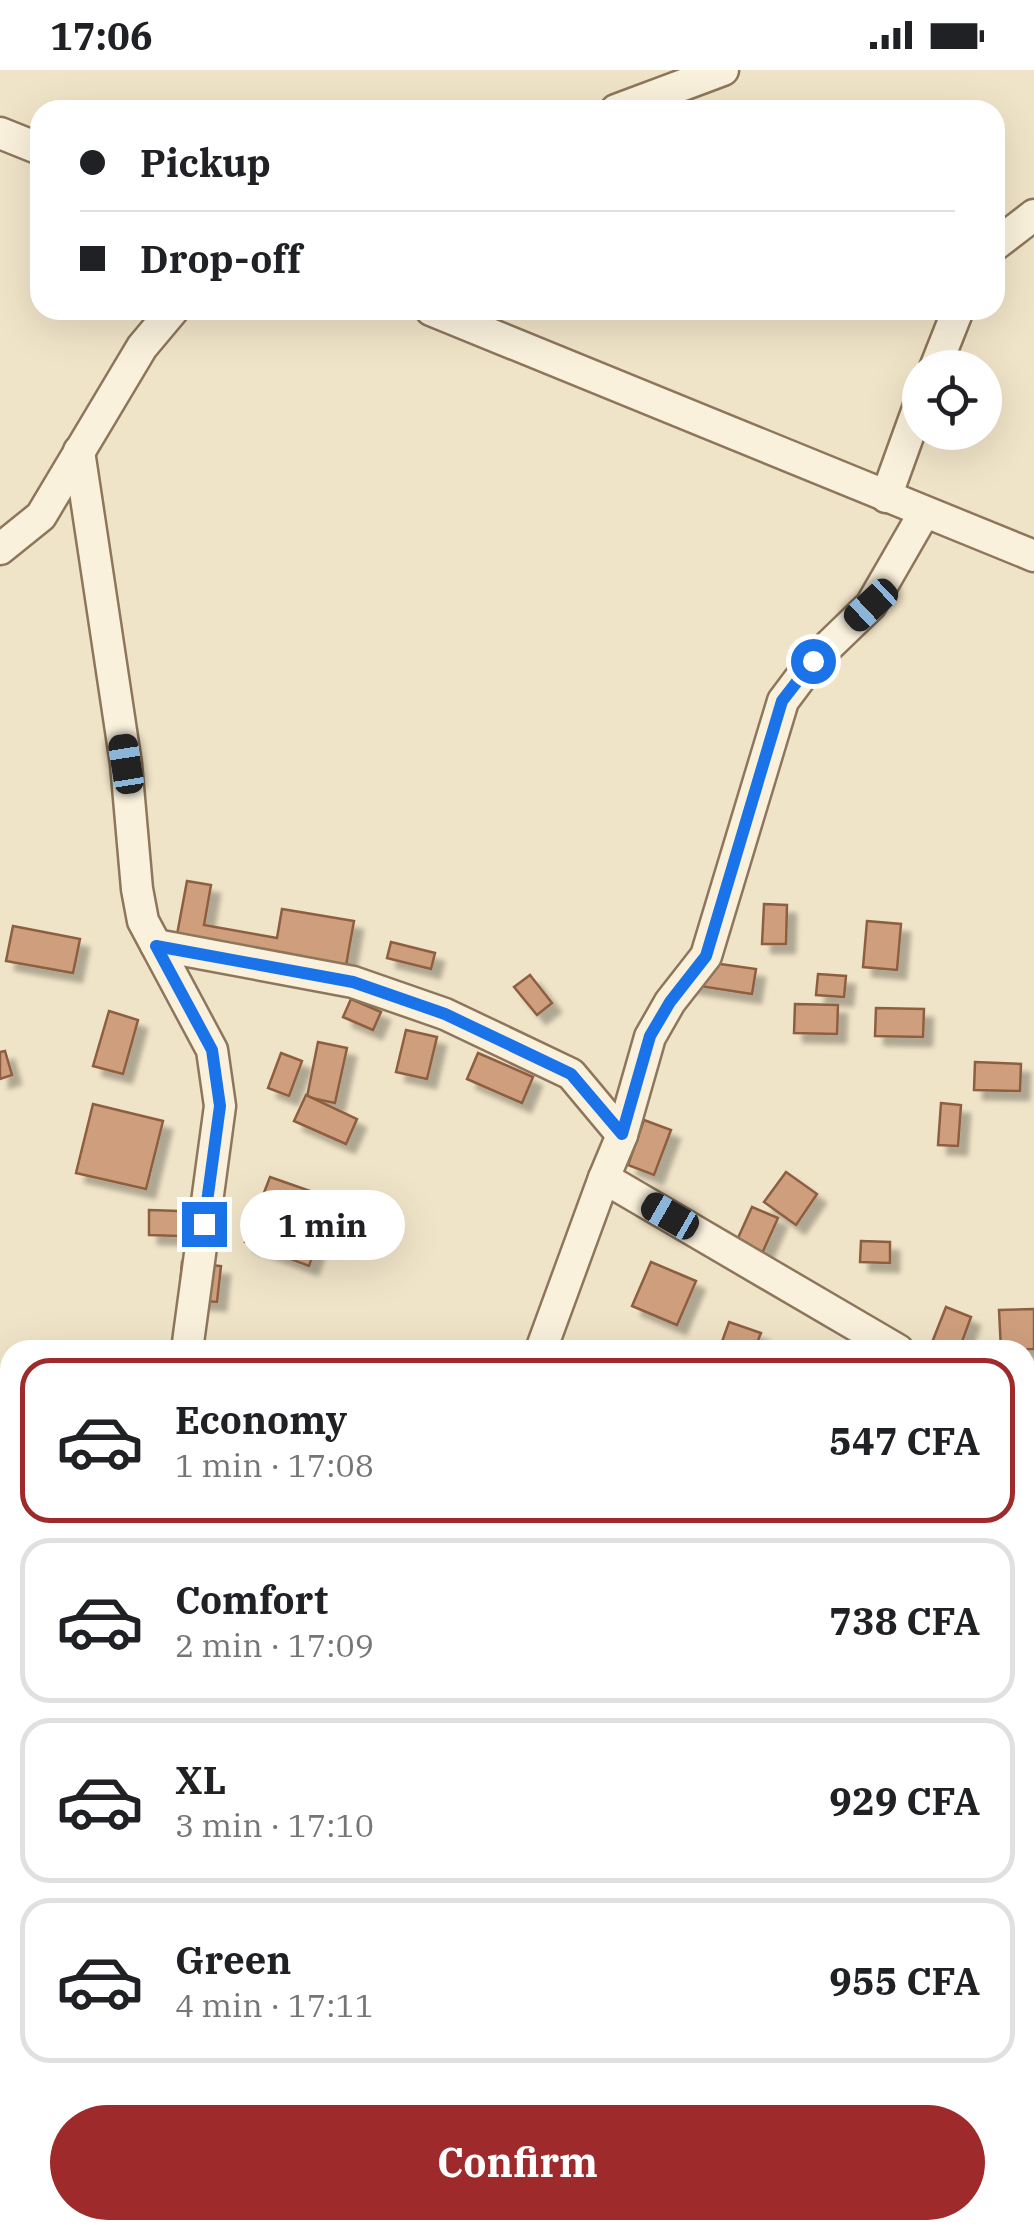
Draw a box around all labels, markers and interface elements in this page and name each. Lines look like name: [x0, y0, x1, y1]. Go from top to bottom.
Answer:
text: 17:06: [50, 11, 153, 60]
text: Pickup: [140, 138, 271, 187]
text: Drop-off: [140, 234, 302, 283]
map controls: [902, 350, 1002, 450]
button: locate: [902, 350, 1002, 450]
car: [839, 574, 903, 636]
route start: [791, 639, 836, 684]
car: [106, 732, 146, 796]
car: [637, 1188, 703, 1244]
callout: 1 min: [239, 1189, 404, 1259]
route end: [182, 1202, 227, 1247]
text: 1 min: [278, 1204, 367, 1246]
text: Economy: [175, 1395, 347, 1444]
icon: car: [55, 1396, 145, 1486]
text: 547 CFA: [829, 1416, 980, 1465]
text: 1 min · 17:08: [175, 1444, 374, 1486]
text: Comfort: [175, 1575, 328, 1624]
icon: car: [55, 1576, 145, 1666]
text: 738 CFA: [829, 1596, 980, 1645]
text: 2 min · 17:09: [175, 1624, 374, 1666]
text: XL: [175, 1755, 226, 1804]
icon: car: [55, 1756, 145, 1846]
text: 929 CFA: [829, 1776, 980, 1825]
text: 3 min · 17:10: [175, 1804, 374, 1846]
text: Green: [175, 1935, 291, 1984]
icon: car: [55, 1936, 145, 2026]
text: 955 CFA: [829, 1956, 980, 2005]
text: 4 min · 17:11: [175, 1984, 374, 2026]
button: Confirm: [50, 2105, 985, 2220]

